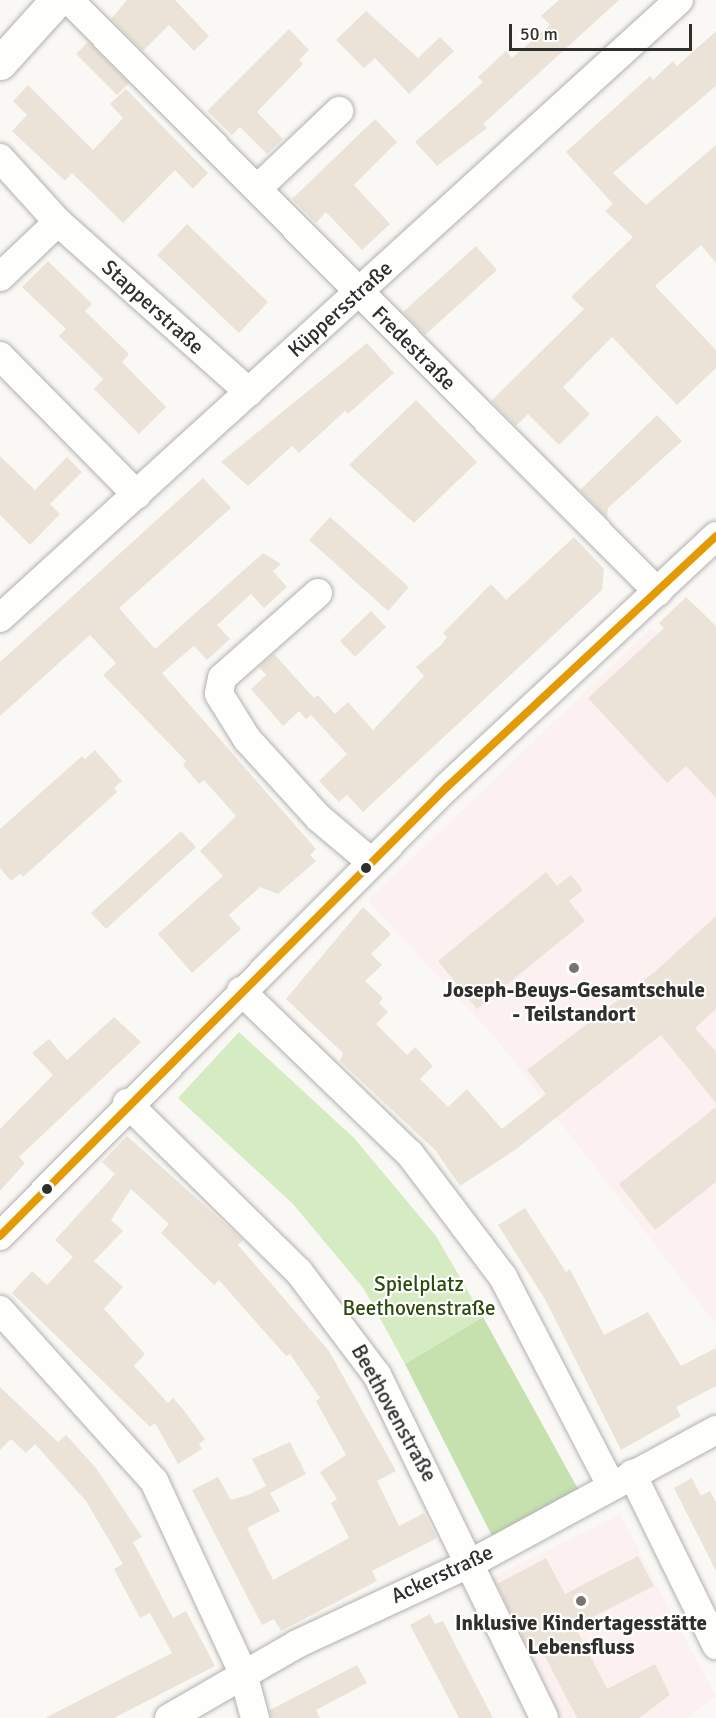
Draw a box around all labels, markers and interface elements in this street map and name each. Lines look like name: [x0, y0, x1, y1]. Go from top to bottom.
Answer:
scale bar: [512, 12, 695, 50]
text: 50 m: [520, 23, 558, 45]
street label: Stapperstraße: [97, 255, 209, 359]
street label: Küppersstraße: [283, 256, 397, 362]
street label: Fredestraße: [367, 301, 461, 395]
unlabelled marker: [360, 862, 372, 874]
marker: Joseph-Beuys-Gesamtschule - Teilstandort: [567, 961, 581, 975]
place label: Joseph-Beuys-Gesamtschule - Teilstandort: [443, 977, 705, 1027]
unlabelled marker: [41, 1183, 53, 1195]
park label: Spielplatz Beethovenstraße: [343, 1271, 495, 1321]
street label: Beethovenstraße: [346, 1340, 442, 1486]
street label: Ackerstraße: [387, 1539, 497, 1609]
marker: Inklusive Kindertagesstätte Lebensfluss: [574, 1594, 588, 1608]
place label: Inklusive Kindertagesstätte Lebensfluss: [455, 1610, 707, 1660]

